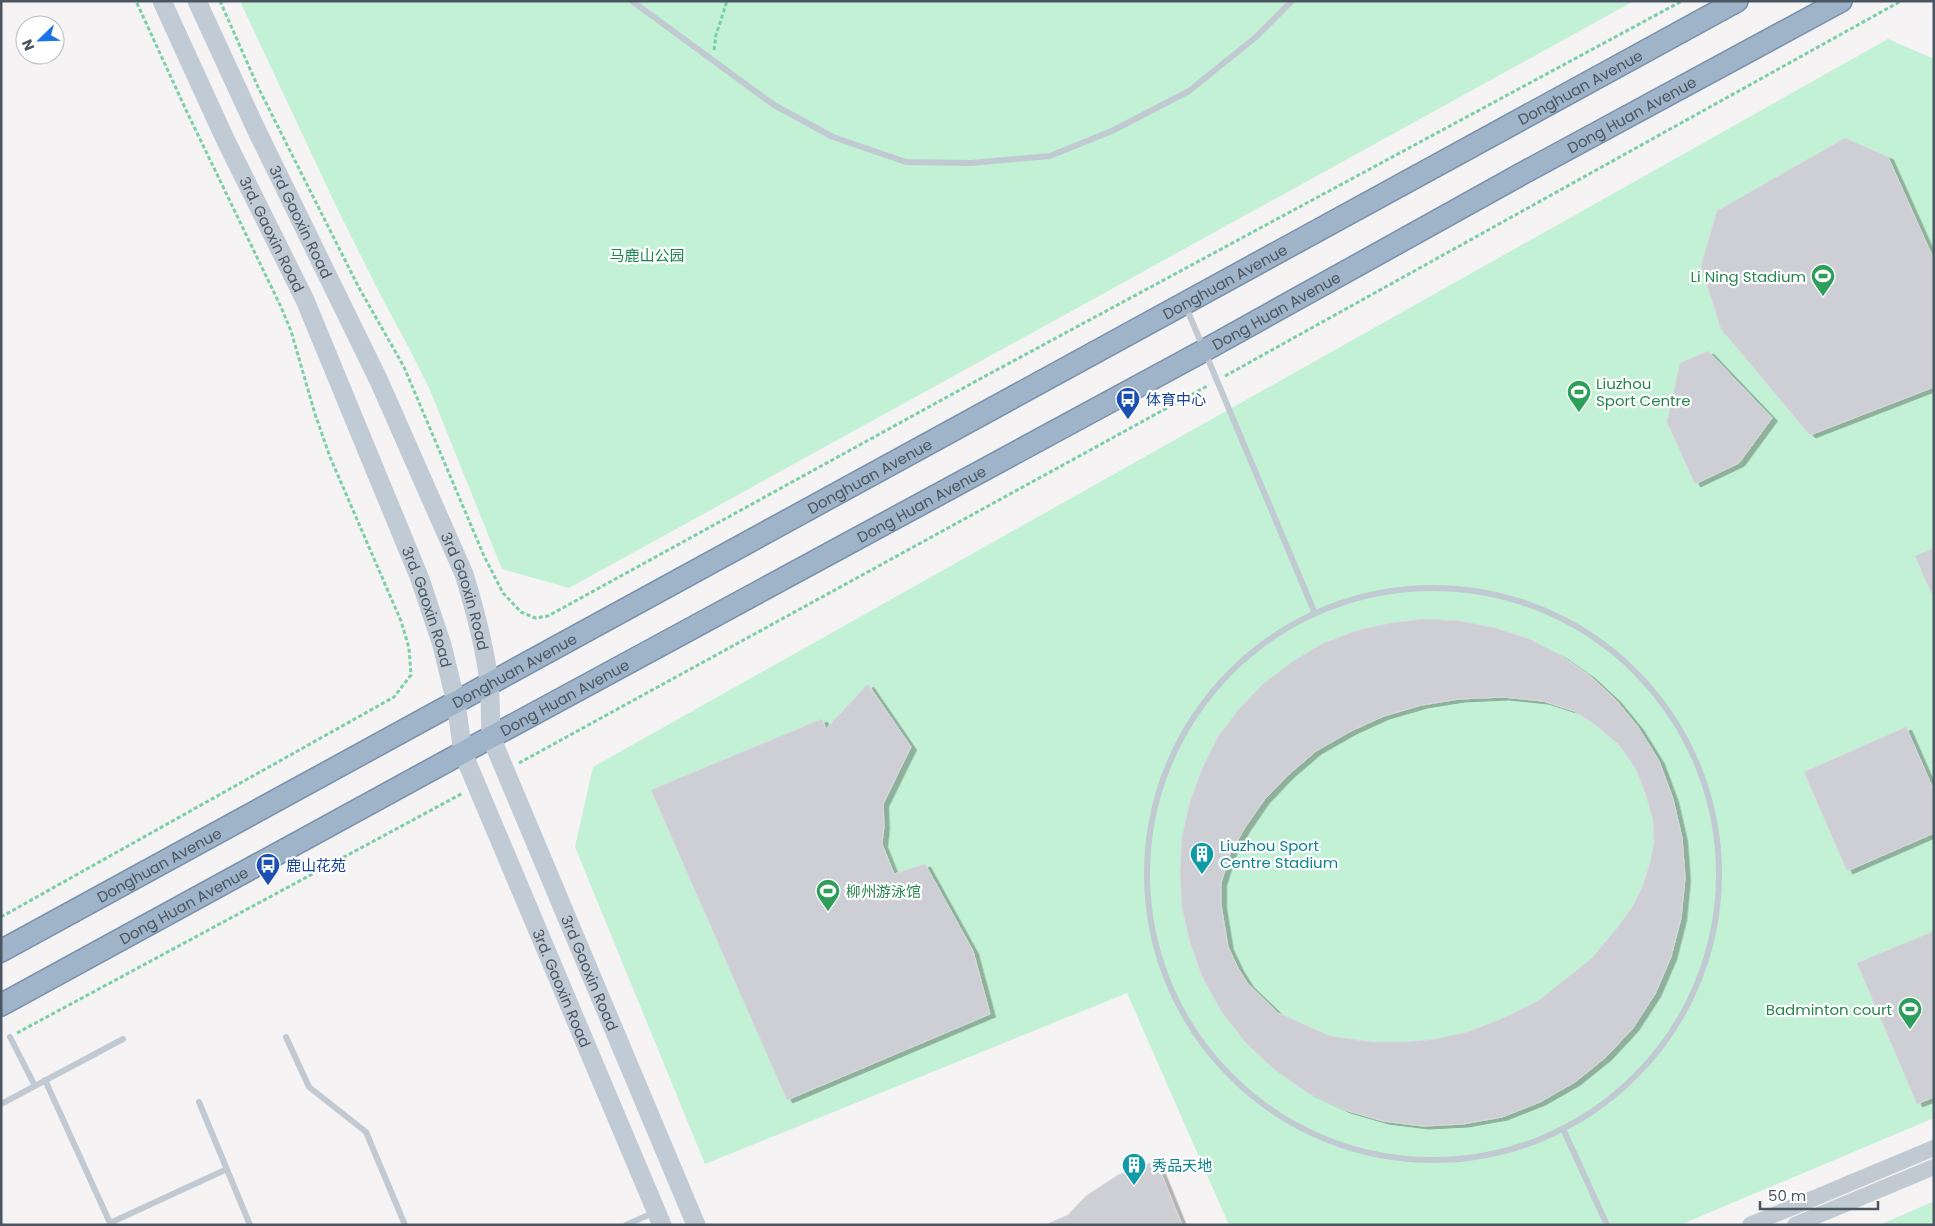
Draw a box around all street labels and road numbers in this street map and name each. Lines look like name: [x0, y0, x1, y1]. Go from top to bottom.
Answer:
street label: Donghuan Avenue: [1514, 44, 1646, 130]
street label: Dong Huan Avenue: [1563, 71, 1700, 158]
street label: 3rd Gaoxin Road: [265, 161, 338, 282]
street label: 3rd. Gaoxin Road: [235, 173, 310, 296]
street label: Donghuan Avenue: [1159, 239, 1291, 324]
street label: Dong Huan Avenue: [1208, 266, 1344, 355]
street label: Donghuan Avenue: [803, 433, 936, 518]
street label: Dong Huan Avenue: [853, 460, 990, 547]
street label: 3rd Gaoxin Road: [436, 529, 494, 652]
street label: 3rd. Gaoxin Road: [397, 543, 457, 669]
street label: Donghuan Avenue: [448, 628, 580, 713]
street label: Dong Huan Avenue: [496, 654, 633, 741]
street label: Donghuan Avenue: [93, 822, 225, 907]
street label: Dong Huan Avenue: [115, 861, 252, 949]
street label: 3rd Gaoxin Road: [556, 912, 624, 1034]
street label: 3rd. Gaoxin Road: [528, 926, 596, 1050]

